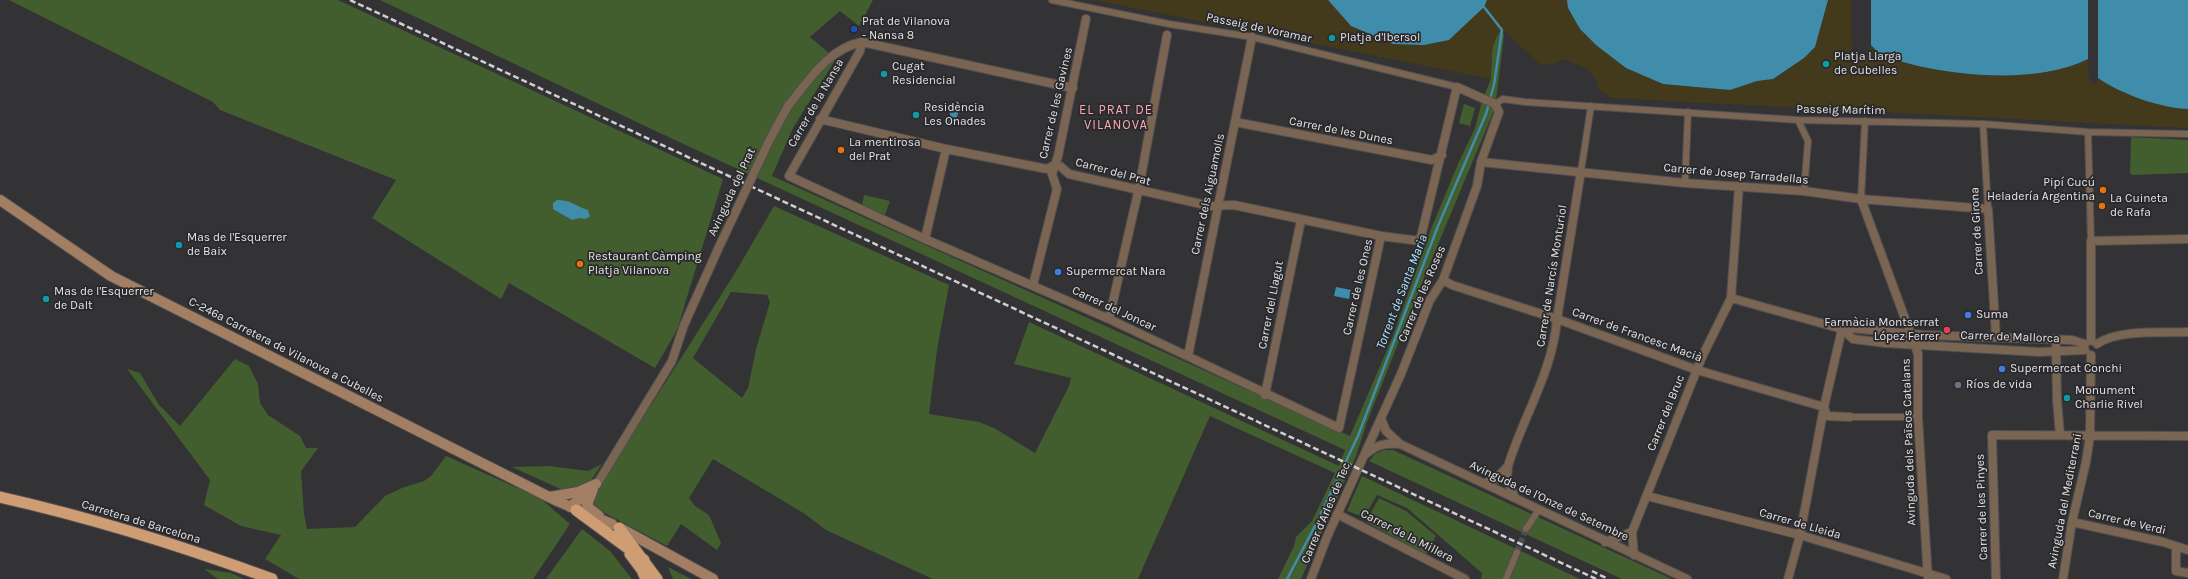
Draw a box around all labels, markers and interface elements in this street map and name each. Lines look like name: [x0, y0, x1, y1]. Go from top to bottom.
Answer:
street label: Passeig de Voramar: [1205, 10, 1313, 46]
place label: Prat de Vilanova - Nansa 8: [862, 15, 950, 43]
marker: Prat de Vilanova - Nansa 8: [849, 24, 859, 34]
place label: Platja d'Ibersol: [1340, 31, 1420, 45]
marker: Platja d'Ibersol: [1327, 33, 1337, 43]
street label: Carrer de les Gavines: [1036, 46, 1076, 160]
place label: Platja Llarga de Cubelles: [1834, 50, 1901, 78]
street label: Carrer de la Nansa: [785, 56, 847, 150]
marker: Platja Llarga de Cubelles: [1821, 59, 1831, 69]
place label: Cugat Residencial: [892, 60, 956, 88]
marker: Cugat Residencial: [879, 69, 889, 79]
place label: Residència Les Onades: [924, 101, 986, 129]
district label: EL PRAT DE VILANOVA: [1079, 102, 1153, 133]
street label: Passeig Marítim: [1796, 102, 1886, 118]
marker: Residència Les Onades: [911, 110, 921, 120]
street label: Carrer de les Dunes: [1288, 114, 1394, 148]
street label: Carrer dels Aiguamolls: [1188, 132, 1228, 256]
place label: La mentirosa del Prat: [849, 136, 921, 164]
marker: La mentirosa del Prat: [836, 145, 846, 155]
street label: Avinguda del Prat: [705, 146, 759, 238]
street label: Carrer del Prat: [1074, 155, 1152, 189]
street label: Carrer de Josep Tarradellas: [1663, 160, 1809, 188]
place label: Pipí Cucú Heladería Argentina: [1987, 176, 2095, 204]
marker: Pipí Cucú Heladería Argentina: [2098, 185, 2108, 195]
street label: Carrer de Girona: [1968, 187, 1986, 275]
place label: La Cuineta de Rafa: [2110, 192, 2168, 220]
marker: La Cuineta de Rafa: [2097, 201, 2107, 211]
street label: Carrer de Narcís Monturiol: [1534, 204, 1570, 348]
place label: Mas de l'Esquerrer de Baix: [187, 231, 287, 259]
water label: Torrent de Santa Maria: [1373, 232, 1431, 352]
street label: Carrer de les Ones: [1340, 238, 1376, 336]
marker: Mas de l'Esquerrer de Baix: [174, 240, 184, 250]
street label: Carrer de les Roses: [1395, 244, 1449, 344]
place label: Restaurant Càmping Platja Vilanova: [588, 250, 702, 278]
marker: Restaurant Càmping Platja Vilanova: [575, 259, 585, 269]
street label: Carrer del Llagut: [1255, 260, 1287, 350]
place label: Supermercat Nara: [1066, 265, 1166, 279]
marker: Supermercat Nara: [1053, 267, 1063, 277]
street label: Carrer del Joncar: [1070, 283, 1158, 335]
place label: Mas de l'Esquerrer de Dalt: [54, 285, 154, 313]
marker: Mas de l'Esquerrer de Dalt: [41, 294, 51, 304]
street label: C-246a Carretera de Vilanova a Cubelles: [186, 294, 386, 406]
street label: Carrer de Francesc Macià: [1570, 305, 1704, 365]
place label: Suma: [1976, 308, 2008, 322]
marker: Suma: [1963, 310, 1973, 320]
place label: Farmàcia Montserrat López Ferrer: [1824, 316, 1939, 344]
marker: Farmàcia Montserrat López Ferrer: [1942, 325, 1952, 335]
street label: Carrer de Mallorca: [1960, 328, 2060, 346]
street label: Avinguda dels Països Catalans: [1899, 358, 1919, 526]
place label: Supermercat Conchi: [2010, 362, 2122, 376]
marker: Supermercat Conchi: [1997, 364, 2007, 374]
street label: Carrer del Bruc: [1644, 373, 1688, 453]
place label: Ríos de vida: [1966, 378, 2032, 392]
marker: Ríos de vida: [1953, 380, 1963, 390]
place label: Monument Charlie Rivel: [2075, 384, 2143, 412]
marker: Monument Charlie Rivel: [2062, 393, 2072, 403]
street label: Avinguda del Mediterrani: [2045, 432, 2085, 570]
street label: Carrer de les Pinyes: [1973, 454, 1991, 560]
street label: Avinguda de l'Onze de Setembre: [1467, 458, 1631, 544]
street label: Carrer d'Arles de Tec: [1298, 460, 1354, 566]
street label: Carretera de Barcelona: [80, 497, 202, 547]
street label: Carrer de Lleida: [1757, 505, 1843, 543]
street label: Carrer de la Millera: [1358, 506, 1456, 566]
street label: Carrer de Verdi: [2087, 506, 2167, 538]

